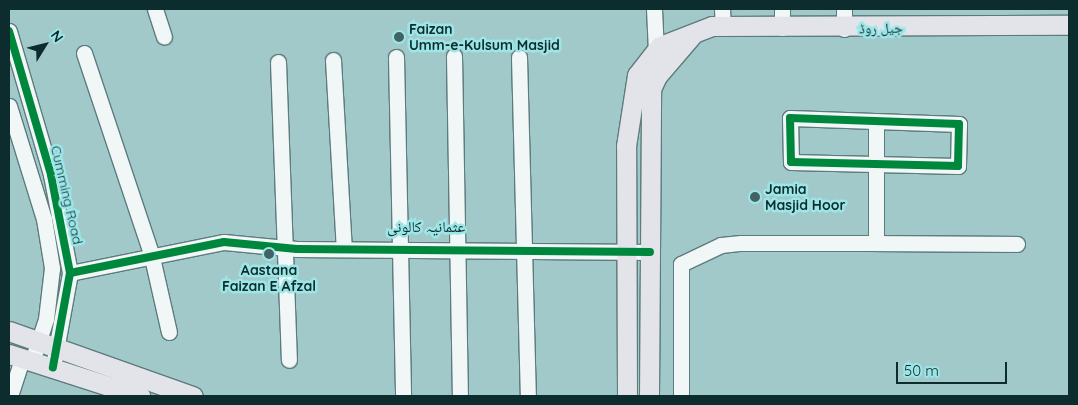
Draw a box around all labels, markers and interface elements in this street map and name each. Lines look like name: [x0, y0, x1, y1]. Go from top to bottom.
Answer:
street label: جیل روڈ: [859, 19, 903, 37]
north arrow: [20, 20, 70, 70]
place label: Faizan Umm-e-Kulsum Masjid: [409, 21, 560, 54]
text: N: [47, 27, 67, 46]
marker: Faizan Umm-e-Kulsum Masjid: [393, 31, 405, 43]
street label: Cumming Road: [47, 144, 87, 246]
place label: Jamia Masjid Hoor: [765, 181, 845, 213]
marker: Jamia Masjid Hoor: [749, 191, 761, 203]
district label: عثمانیہ کالونی: [387, 218, 465, 236]
marker: Aastana Faizan E Afzal: [263, 248, 275, 260]
place label: Aastana Faizan E Afzal: [222, 262, 316, 294]
scale bar: [898, 352, 1009, 384]
text: 50 m: [904, 361, 939, 380]

